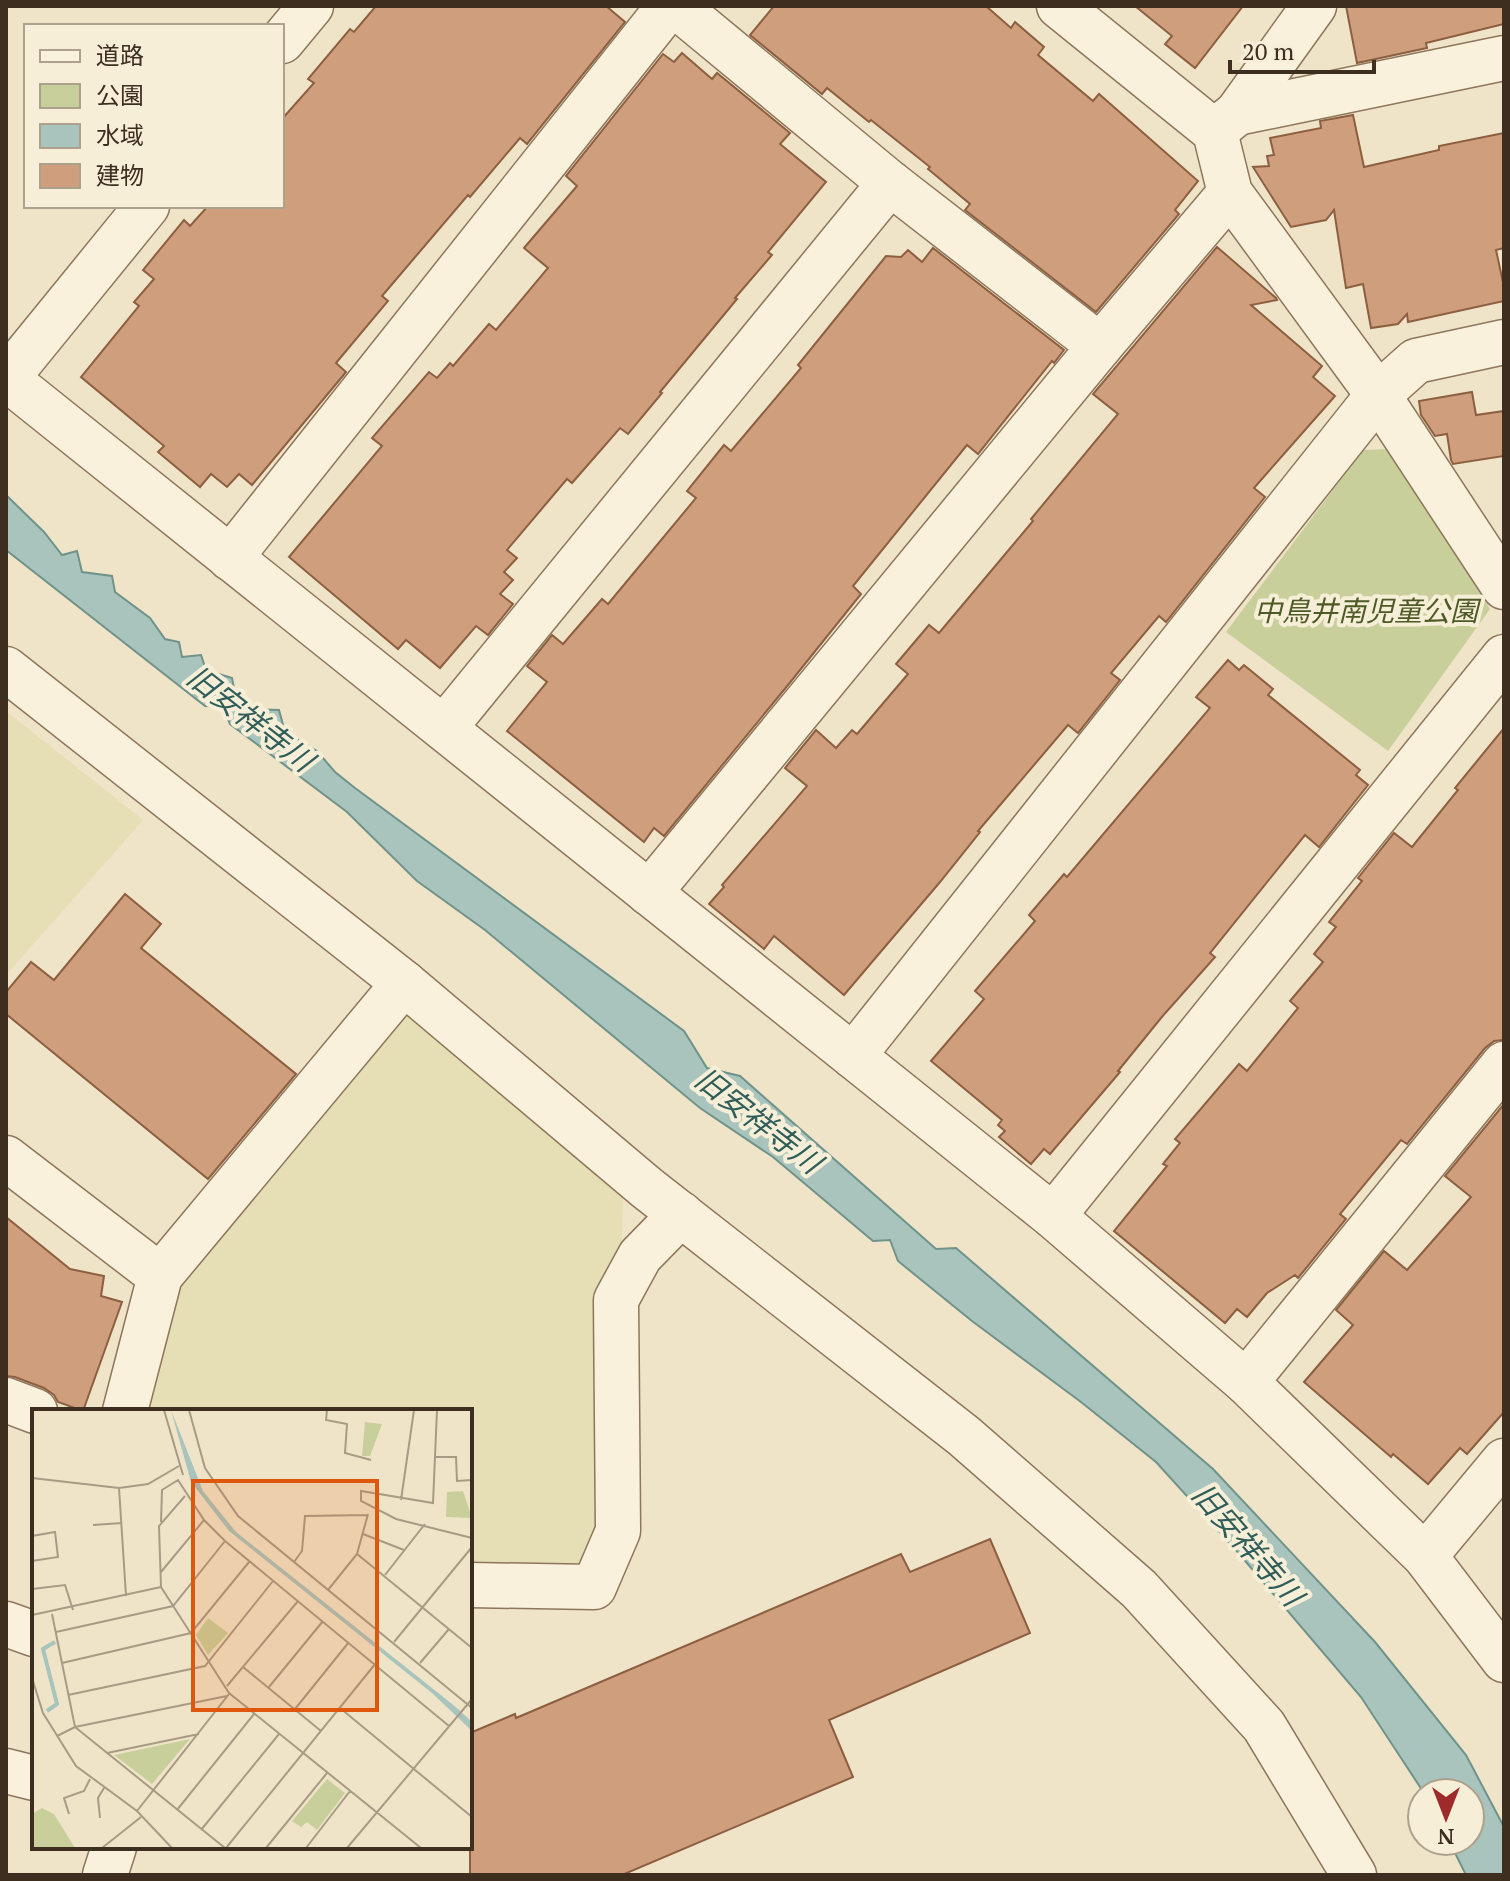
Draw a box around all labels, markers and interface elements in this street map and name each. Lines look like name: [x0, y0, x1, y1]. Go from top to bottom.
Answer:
legend: [24, 24, 284, 208]
scale bar: [1230, 24, 1374, 74]
text: 20 m: [1242, 35, 1294, 67]
text: 道路: [96, 39, 144, 71]
text: 公園: [96, 79, 144, 111]
text: 水域: [96, 119, 144, 151]
text: 建物: [96, 159, 144, 191]
park label: 中鳥井南児童公園: [1254, 592, 1482, 629]
water label: 旧安祥寺川: [179, 656, 324, 782]
water label: 旧安祥寺川: [687, 1058, 832, 1184]
inset map: [32, 1409, 472, 1849]
water label: 旧安祥寺川: [1183, 1475, 1314, 1616]
north arrow: [1406, 1777, 1486, 1857]
text: N: [1437, 1823, 1454, 1852]

